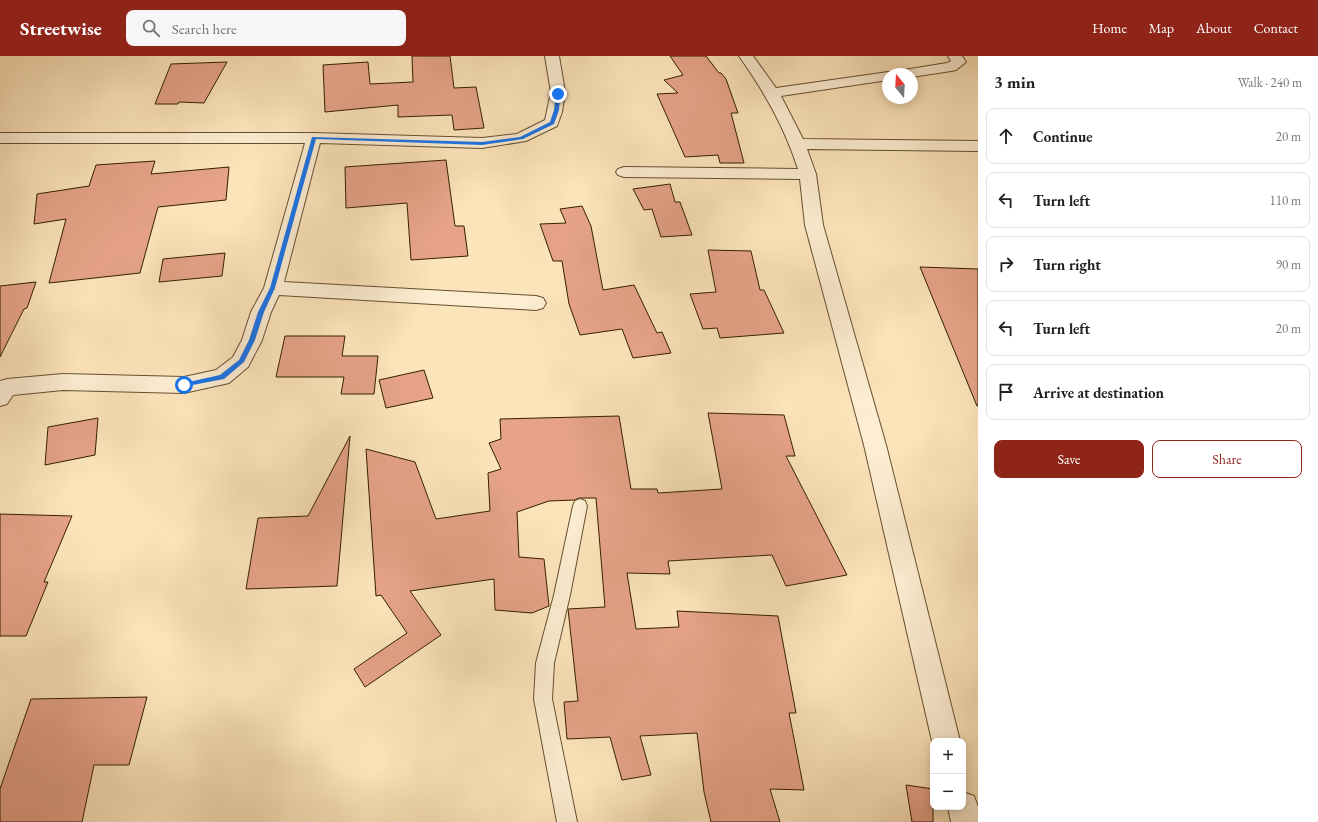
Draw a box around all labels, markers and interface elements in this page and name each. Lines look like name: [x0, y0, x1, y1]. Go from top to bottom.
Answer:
search box: [126, 10, 406, 46]
text: Streetwise: [20, 16, 102, 41]
icon: search: [140, 17, 162, 39]
text: Search here: [172, 19, 237, 38]
text: Home: [1092, 19, 1127, 37]
text: Map: [1149, 19, 1174, 37]
text: About: [1196, 19, 1232, 37]
text: Contact: [1254, 19, 1298, 37]
north arrow: [882, 68, 918, 104]
text: 3 min: [994, 71, 1035, 93]
text: Walk · 240 m: [1238, 74, 1302, 91]
route end: [549, 85, 567, 103]
icon: ahead: [995, 125, 1017, 147]
text: Continue: [1033, 127, 1093, 146]
text: 20 m: [1276, 128, 1301, 145]
icon: left: [995, 189, 1017, 211]
text: Turn left: [1033, 191, 1090, 210]
text: 110 m: [1270, 192, 1301, 209]
icon: right: [995, 253, 1017, 275]
text: Turn right: [1033, 255, 1101, 274]
text: 90 m: [1276, 256, 1301, 273]
icon: left: [995, 317, 1017, 339]
text: Turn left: [1033, 319, 1090, 338]
text: 20 m: [1276, 320, 1301, 337]
route start: [175, 376, 193, 394]
icon: arrive: [995, 381, 1017, 403]
text: Arrive at destination: [1033, 383, 1164, 402]
button: Save: [994, 440, 1144, 478]
button: Share: [1152, 440, 1302, 478]
map controls: [930, 738, 966, 810]
button: +: [930, 738, 966, 774]
button: −: [930, 774, 966, 810]

